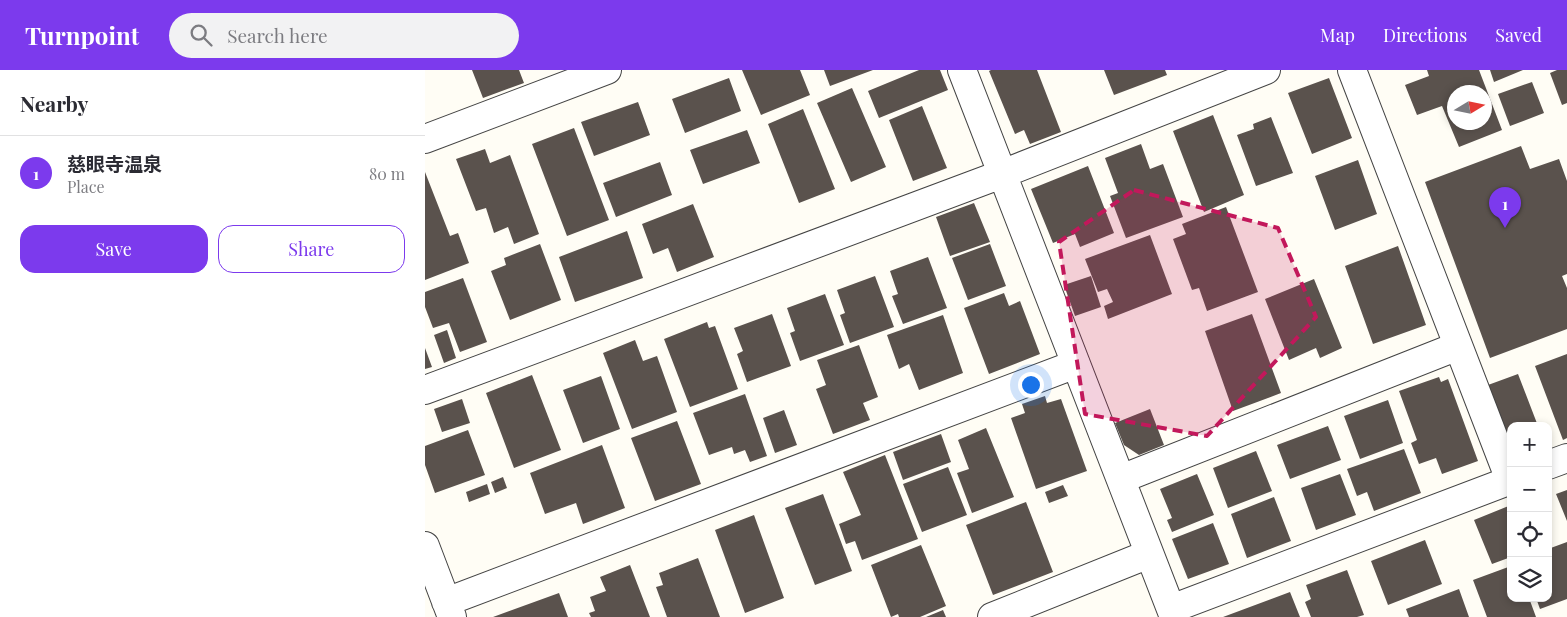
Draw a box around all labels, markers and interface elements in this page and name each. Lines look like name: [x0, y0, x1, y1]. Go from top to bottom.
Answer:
search box: [169, 13, 519, 58]
text: Turnpoint: [25, 19, 139, 51]
icon: search: [187, 21, 215, 49]
text: Search here: [227, 22, 328, 48]
text: Map: [1320, 23, 1355, 47]
text: Directions: [1383, 23, 1467, 47]
text: Saved: [1495, 23, 1542, 47]
north arrow: [1447, 85, 1492, 130]
text: Nearby: [20, 89, 89, 117]
text: 慈眼寺温泉: [67, 150, 162, 176]
text: 1: [33, 163, 39, 184]
text: 80 m: [369, 163, 405, 184]
text: Place: [67, 176, 105, 197]
pin: 1: [1489, 187, 1521, 228]
button: Save: [20, 225, 208, 273]
button: Share: [218, 225, 405, 273]
your location: [1018, 372, 1044, 398]
map controls: [1507, 422, 1552, 602]
button: +: [1507, 422, 1552, 467]
button: −: [1507, 467, 1552, 512]
button: locate: [1507, 512, 1552, 557]
button: layers: [1507, 557, 1552, 602]

